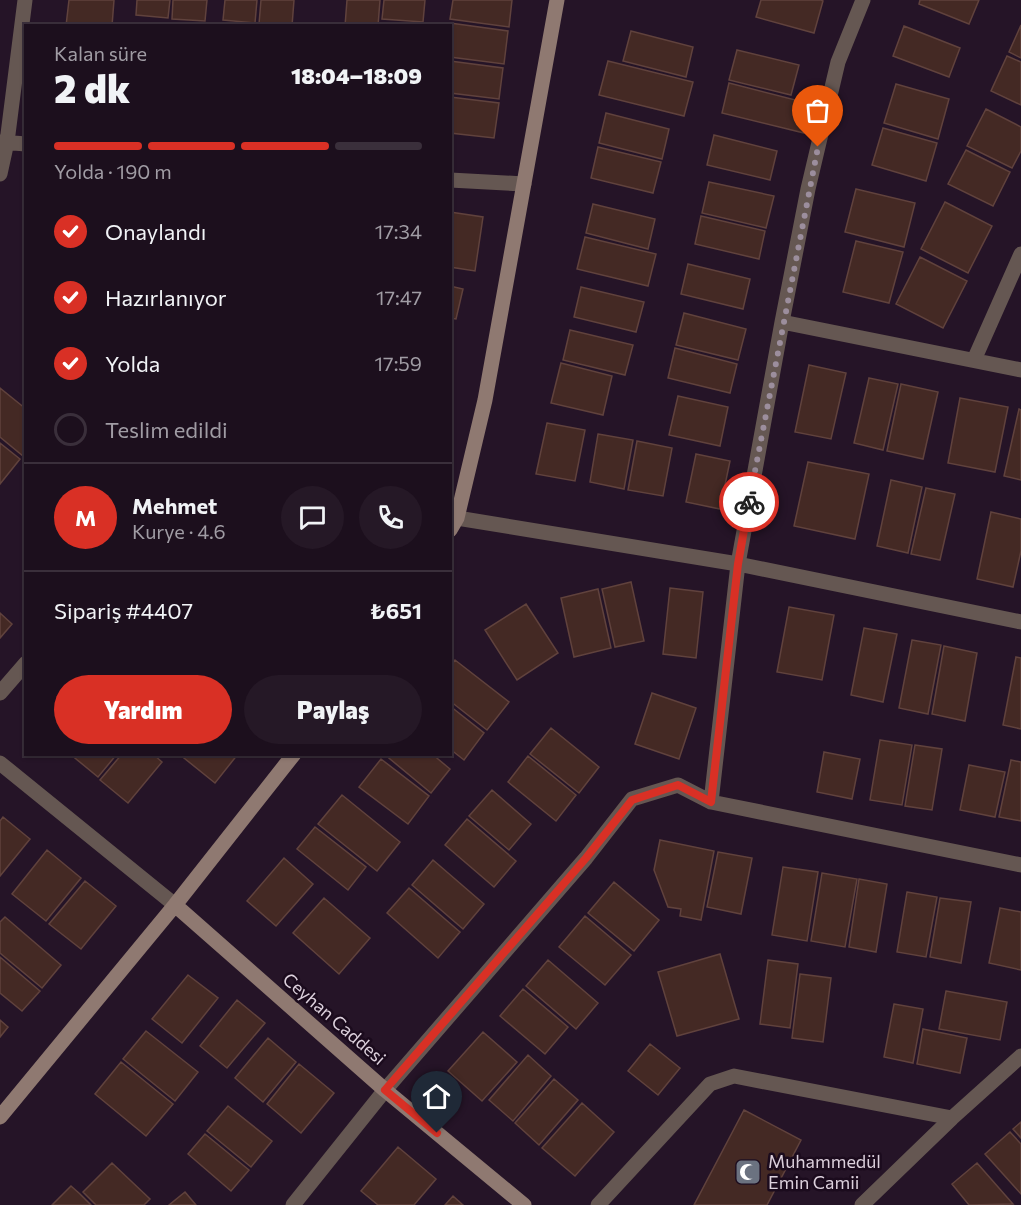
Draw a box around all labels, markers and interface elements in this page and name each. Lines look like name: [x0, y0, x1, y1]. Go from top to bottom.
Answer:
text: Kalan süre: [54, 41, 147, 65]
text: 18:04–18:09: [291, 62, 422, 89]
text: 2 dk: [54, 63, 130, 111]
pin: [792, 85, 843, 147]
icon: bag: [801, 94, 834, 127]
text: Yolda · 190 m: [54, 159, 172, 183]
icon: check: [54, 215, 87, 248]
text: Onaylandı: [105, 218, 206, 245]
text: 17:34: [375, 219, 422, 243]
icon: check: [54, 281, 87, 314]
text: Hazırlanıyor: [105, 284, 227, 311]
text: 17:47: [376, 285, 422, 309]
icon: check: [54, 347, 87, 380]
text: Yolda: [105, 350, 160, 377]
text: 17:59: [375, 351, 422, 375]
text: Teslim edildi: [105, 416, 228, 443]
courier: [719, 472, 779, 532]
button: chat: [281, 486, 344, 549]
button: phone: [359, 486, 422, 549]
icon: bike: [733, 486, 766, 519]
text: Mehmet: [132, 492, 217, 519]
text: M: [75, 504, 96, 531]
text: Kurye · 4.6: [132, 519, 226, 543]
text: Sipariş #4407: [54, 597, 193, 624]
text: ₺651: [370, 597, 422, 624]
button: Yardım: [54, 675, 232, 744]
button: Paylaş: [244, 675, 422, 744]
street label: Ceyhan Caddesi: [279, 968, 391, 1069]
pin: [411, 1071, 462, 1133]
icon: home: [420, 1080, 453, 1113]
place label: Muhammedül Emin Camii: [768, 1150, 881, 1193]
mosque icon: Muhammedül Emin Camii: [733, 1157, 763, 1187]

